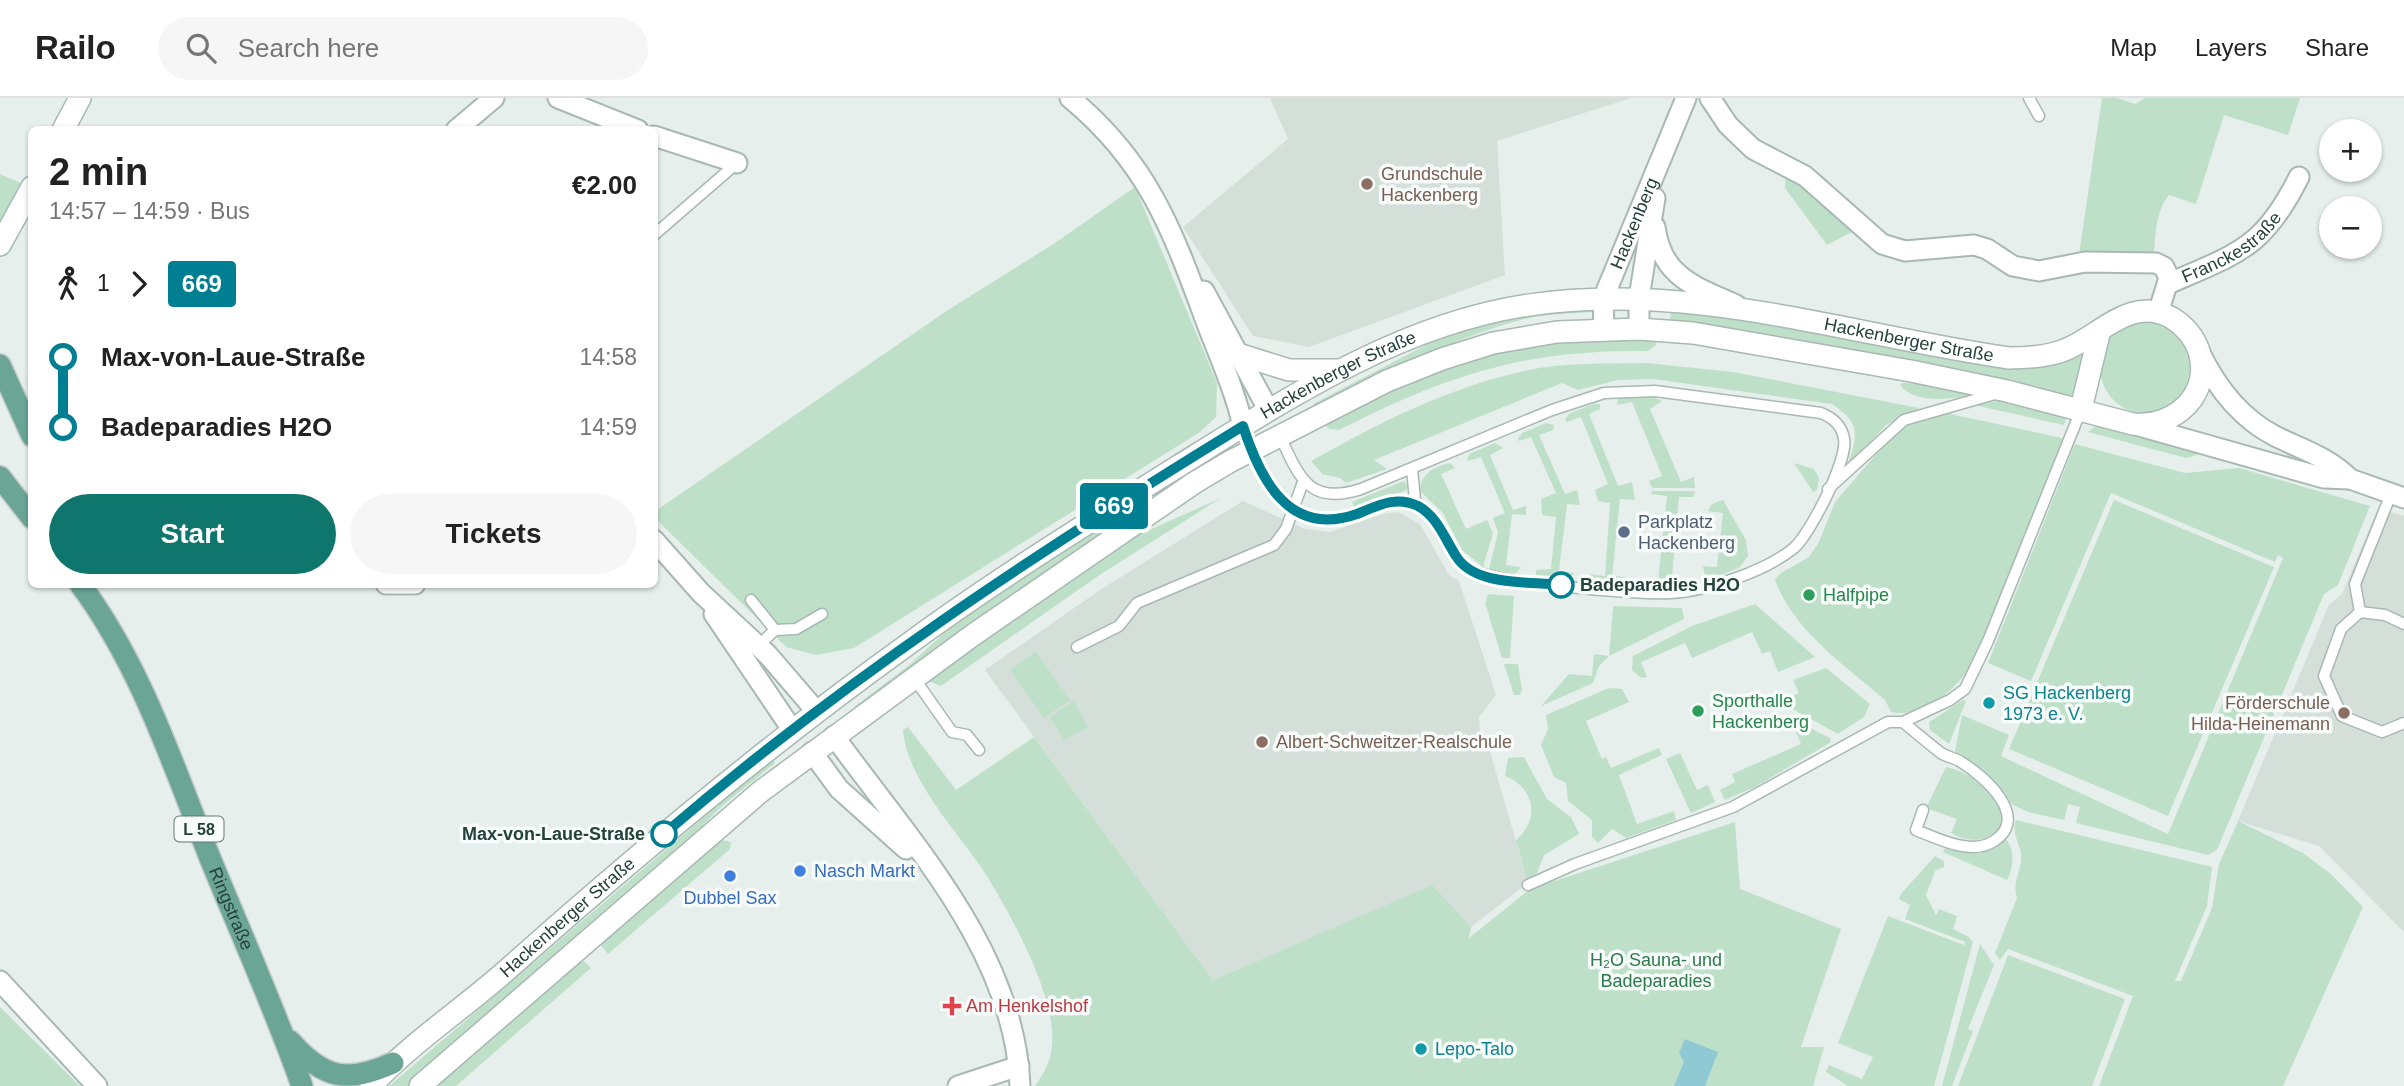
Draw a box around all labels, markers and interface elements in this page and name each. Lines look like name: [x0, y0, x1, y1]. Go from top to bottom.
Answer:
search box: [158, 17, 648, 80]
text: Railo: [35, 29, 116, 66]
icon: search: [182, 29, 220, 67]
text: Search here: [238, 33, 379, 63]
text: Map: [2110, 34, 2157, 61]
text: Layers: [2195, 34, 2267, 61]
text: Share: [2305, 34, 2369, 61]
map controls: [2319, 119, 2382, 259]
button: +: [2319, 119, 2382, 182]
text: 2 min: [49, 151, 148, 193]
place label: Grundschule Hackenberg: [1381, 164, 1483, 205]
text: €2.00: [572, 170, 637, 200]
street label: Hackenberg: [1607, 175, 1662, 272]
marker: Grundschule Hackenberg: [1359, 176, 1375, 192]
button: −: [2319, 196, 2382, 259]
text: 14:57 – 14:59 · Bus: [49, 198, 250, 224]
street label: Franckestraße: [2179, 208, 2285, 287]
icon: walk: [49, 265, 87, 303]
icon: forward: [120, 265, 158, 303]
text: 1: [97, 270, 110, 296]
text: 669: [182, 270, 222, 297]
street label: Hackenberger Straße: [1823, 314, 1995, 366]
street label: Hackenberger Straße: [1257, 327, 1419, 423]
text: Max-von-Laue-Straße: [101, 342, 365, 372]
text: 14:58: [579, 344, 637, 370]
text: Badeparadies H2O: [101, 412, 332, 442]
text: 14:59: [579, 414, 637, 440]
line badge: 669: [1074, 483, 1154, 529]
text: 669: [1094, 492, 1134, 519]
button: Start: [49, 494, 336, 574]
button: Tickets: [350, 494, 637, 574]
place label: Parkplatz Hackenberg: [1638, 512, 1735, 553]
marker: Parkplatz Hackenberg: [1616, 524, 1632, 540]
marker: Badeparadies H2O: [1548, 572, 1574, 598]
place label: Badeparadies H2O: [1580, 575, 1740, 595]
place label: Halfpipe: [1823, 585, 1889, 605]
marker: Halfpipe: [1801, 587, 1817, 603]
place label: SG Hackenberg 1973 e. V.: [2003, 683, 2131, 724]
place label: Sporthalle Hackenberg: [1712, 691, 1809, 732]
place label: Förderschule Hilda-Heinemann: [2191, 693, 2330, 734]
marker: SG Hackenberg 1973 e. V.: [1981, 695, 1997, 711]
marker: Sporthalle Hackenberg: [1690, 703, 1706, 719]
marker: Förderschule Hilda-Heinemann: [2336, 705, 2352, 721]
place label: Albert-Schweitzer-Realschule: [1276, 732, 1512, 752]
marker: Albert-Schweitzer-Realschule: [1254, 734, 1270, 750]
road number: L 58: [174, 816, 224, 842]
marker: Max-von-Laue-Straße: [651, 821, 677, 847]
place label: Max-von-Laue-Straße: [462, 824, 645, 844]
street label: Hackenberger Straße: [496, 853, 639, 981]
place label: Nasch Markt: [814, 861, 915, 881]
marker: Nasch Markt: [792, 863, 808, 879]
street label: Ringstraße: [205, 864, 257, 953]
marker: Dubbel Sax: [722, 868, 738, 884]
place label: Dubbel Sax: [683, 888, 777, 908]
park label: H₂O Sauna- und Badeparadies: [1590, 950, 1722, 991]
place label: Am Henkelshof: [966, 996, 1089, 1016]
marker: Am Henkelshof: [944, 998, 960, 1014]
place label: Lepo-Talo: [1435, 1039, 1514, 1059]
marker: Lepo-Talo: [1413, 1041, 1429, 1057]

